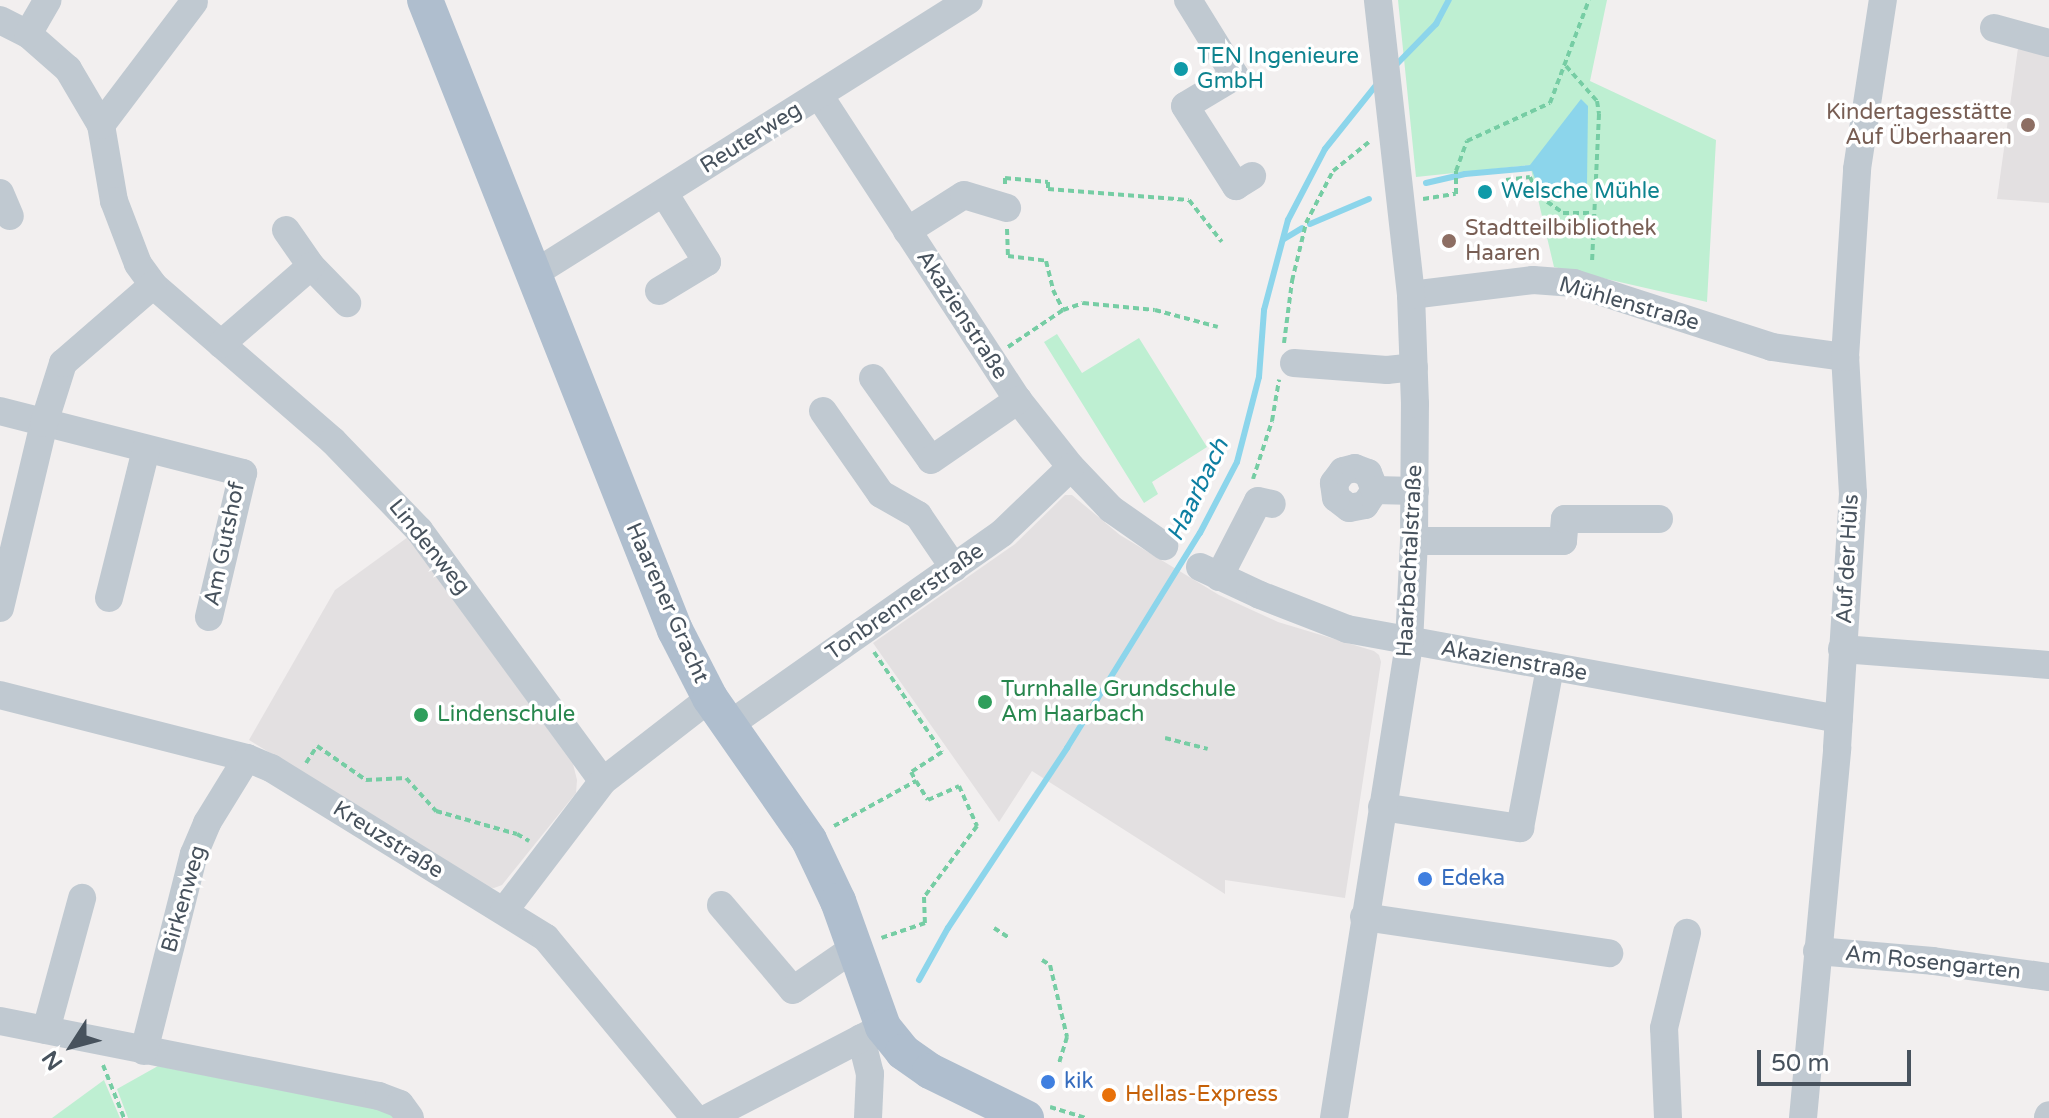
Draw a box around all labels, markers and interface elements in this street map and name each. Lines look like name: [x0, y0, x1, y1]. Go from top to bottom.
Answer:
place label: TEN Ingenieure GmbH: [1197, 43, 1359, 94]
marker: TEN Ingenieure GmbH: [1172, 60, 1190, 78]
street label: Reuterweg: [696, 97, 806, 179]
place label: Kindertagesstätte Auf Überhaaren: [1826, 99, 2012, 150]
marker: Kindertagesstätte Auf Überhaaren: [2019, 116, 2037, 134]
place label: Welsche Mühle: [1501, 179, 1660, 205]
marker: Welsche Mühle: [1476, 183, 1494, 201]
place label: Stadtteilbibliothek Haaren: [1465, 215, 1657, 266]
marker: Stadtteilbibliothek Haaren: [1440, 232, 1458, 250]
street label: Akazienstraße: [911, 246, 1013, 384]
street label: Mühlenstraße: [1556, 271, 1702, 337]
water label: Haarbach: [1161, 434, 1235, 546]
street label: Haarbachtalstraße: [1392, 464, 1428, 658]
street label: Am Gutshof: [199, 479, 251, 609]
street label: Auf der Hüls: [1831, 493, 1865, 625]
street label: Lindenweg: [383, 494, 475, 600]
street label: Haarener Gracht: [620, 519, 714, 687]
street label: Tonbrennerstraße: [821, 538, 989, 666]
street label: Akazienstraße: [1439, 635, 1589, 687]
place label: Turnhalle Grundschule Am Haarbach: [1001, 676, 1236, 728]
marker: Turnhalle Grundschule Am Haarbach: [976, 693, 994, 711]
place label: Lindenschule: [437, 702, 575, 728]
marker: Lindenschule: [412, 706, 430, 724]
street label: Kreuzstraße: [328, 796, 448, 884]
street label: Birkenweg: [156, 842, 212, 956]
place label: Edeka: [1441, 866, 1505, 892]
marker: Edeka: [1416, 870, 1434, 888]
street label: Am Rosengarten: [1844, 941, 2022, 985]
north arrow: [32, 1006, 112, 1086]
scale bar: [1761, 1034, 1915, 1084]
text: N: [37, 1045, 68, 1075]
text: 50 m: [1771, 1049, 1829, 1078]
place label: kik: [1064, 1069, 1093, 1095]
marker: kik: [1039, 1073, 1057, 1091]
place label: Hellas-Express: [1125, 1082, 1278, 1108]
marker: Hellas-Express: [1100, 1086, 1118, 1104]

